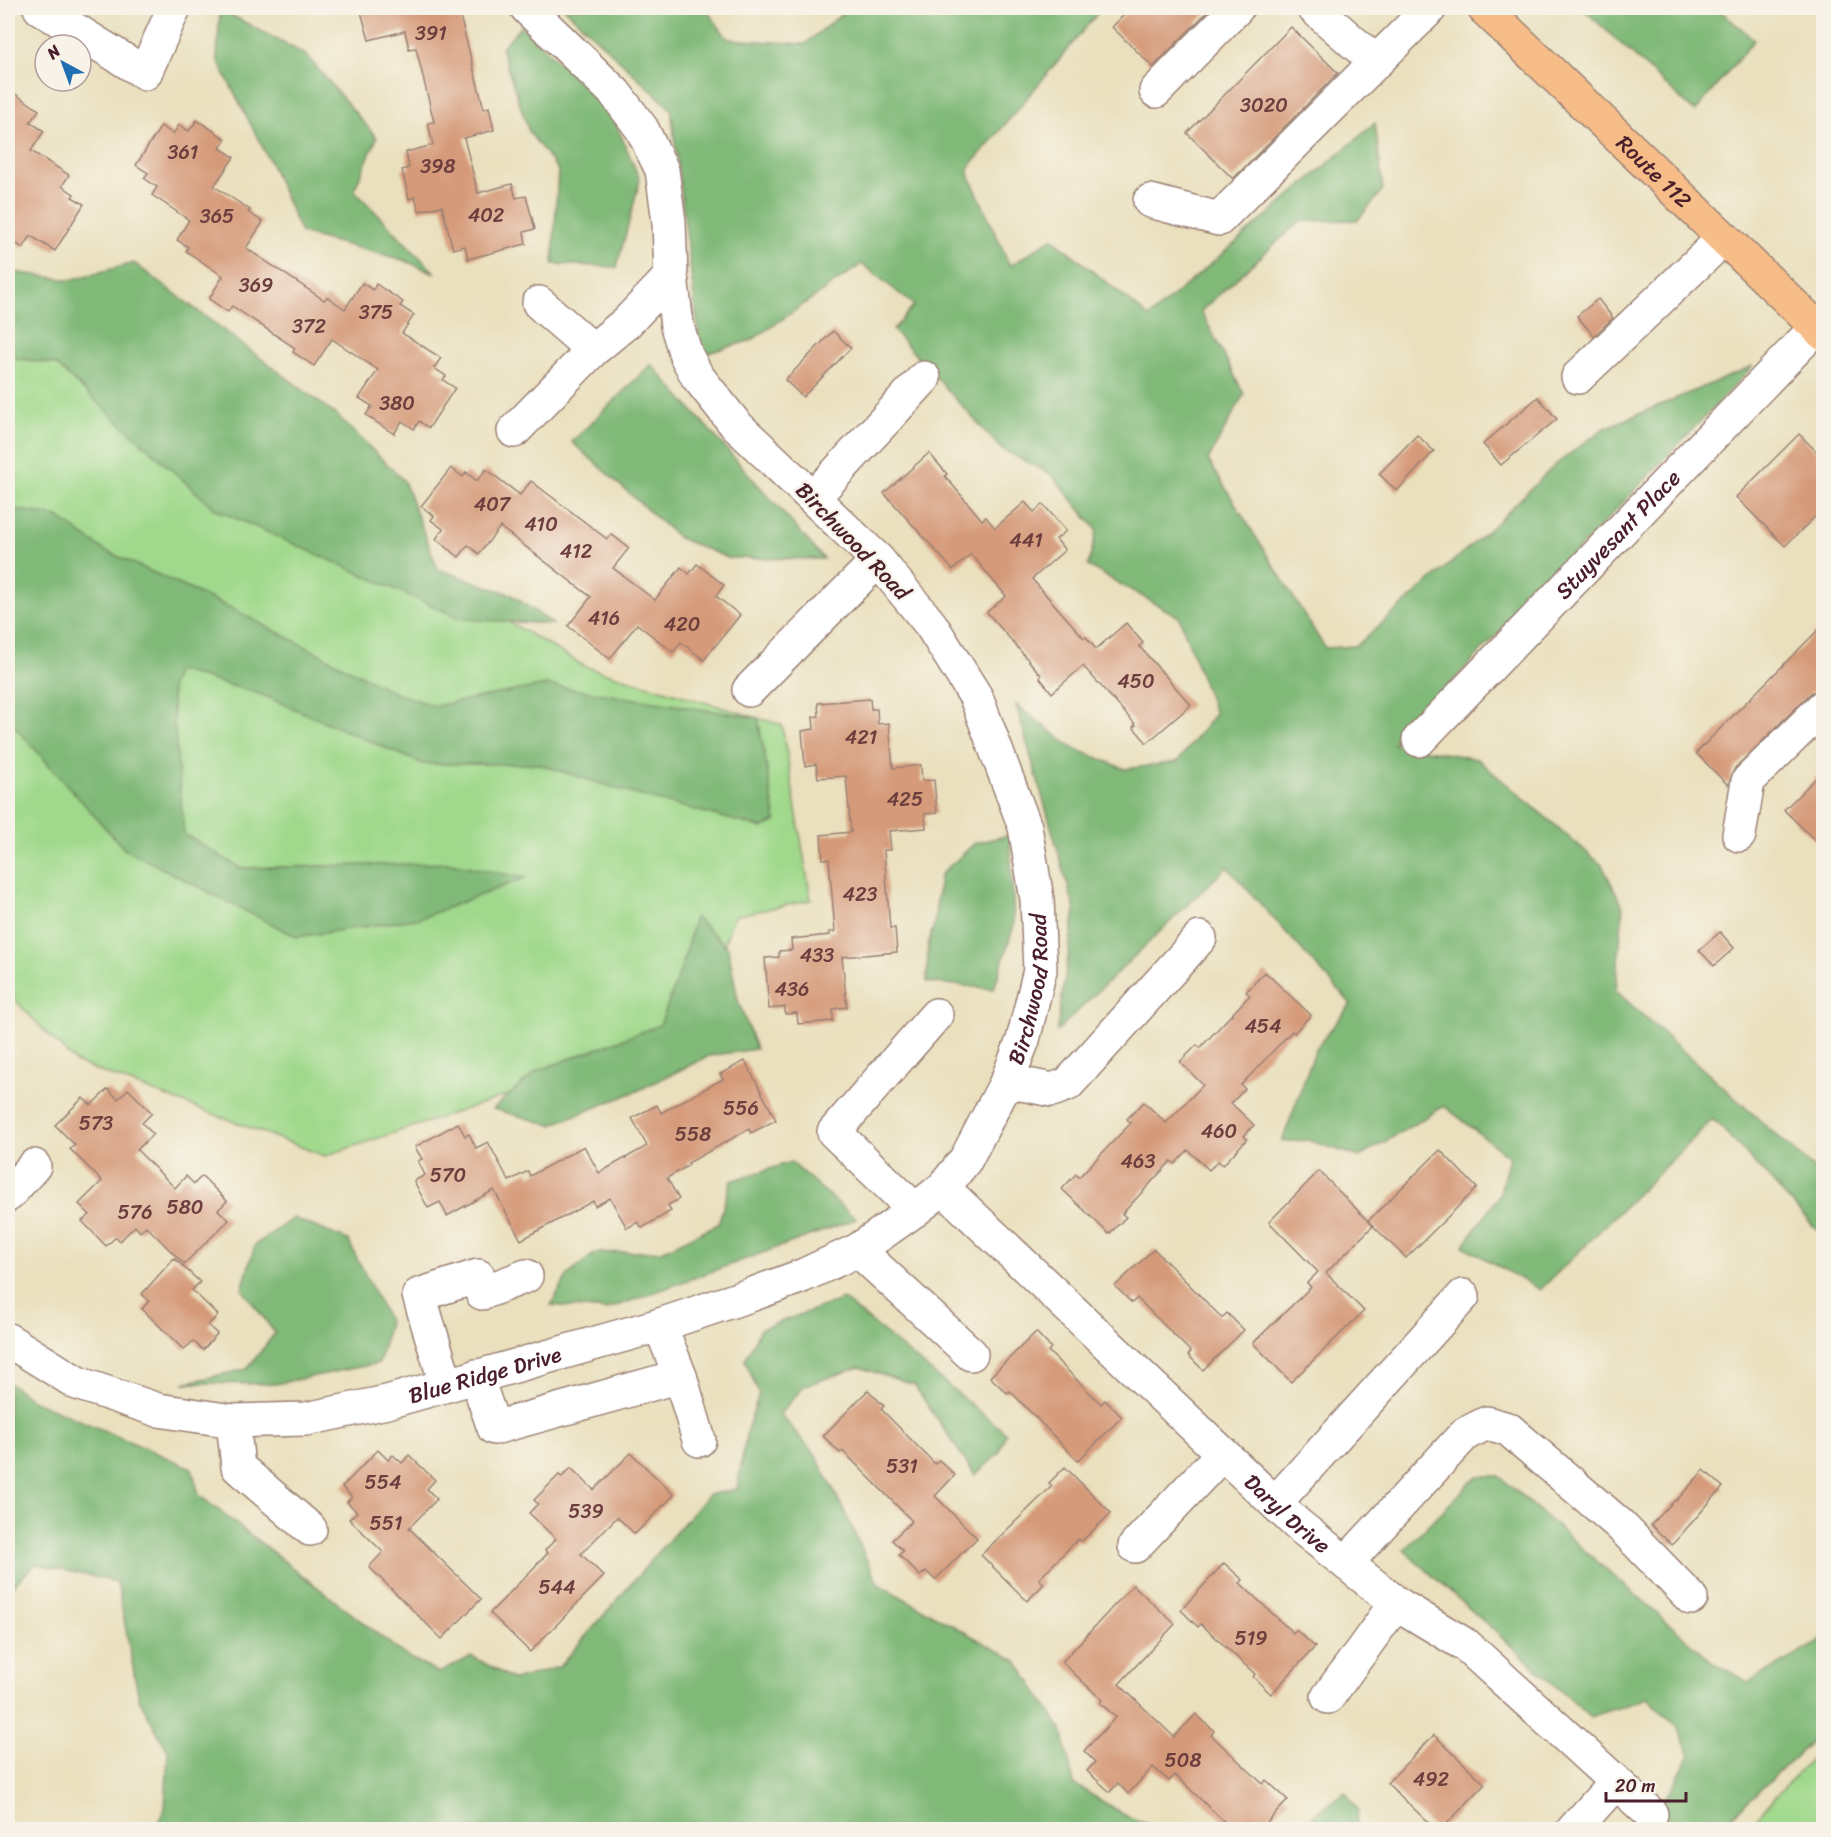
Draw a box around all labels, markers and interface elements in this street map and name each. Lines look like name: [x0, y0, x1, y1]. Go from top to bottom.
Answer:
house number: 391: [415, 16, 447, 51]
north arrow: [33, 33, 93, 93]
text: N: [39, 37, 68, 67]
house number: 3020: [1240, 88, 1288, 123]
street label: Route 112: [1607, 125, 1702, 218]
house number: 361: [168, 135, 198, 170]
house number: 398: [420, 149, 456, 184]
house number: 402: [468, 198, 505, 233]
house number: 365: [200, 199, 234, 234]
house number: 369: [239, 268, 273, 303]
house number: 375: [359, 295, 393, 330]
house number: 372: [292, 309, 326, 344]
house number: 380: [379, 386, 415, 421]
street label: Stuyvesant Place: [1545, 460, 1690, 608]
street label: Birchwood Road: [786, 472, 921, 611]
house number: 407: [474, 487, 512, 522]
house number: 410: [524, 507, 558, 542]
house number: 441: [1009, 523, 1043, 558]
house number: 412: [560, 534, 593, 569]
house number: 416: [588, 601, 620, 636]
house number: 420: [664, 607, 700, 642]
house number: 450: [1117, 664, 1155, 699]
house number: 421: [845, 720, 877, 755]
house number: 425: [887, 782, 923, 817]
house number: 423: [842, 877, 878, 912]
street label: Birchwood Road: [996, 911, 1060, 1070]
house number: 433: [800, 938, 834, 973]
house number: 436: [775, 972, 809, 1007]
house number: 454: [1244, 1009, 1282, 1044]
house number: 556: [723, 1091, 759, 1126]
house number: 573: [79, 1106, 113, 1141]
house number: 460: [1201, 1114, 1237, 1149]
house number: 558: [675, 1117, 711, 1152]
house number: 463: [1121, 1144, 1155, 1179]
house number: 570: [430, 1158, 466, 1193]
house number: 580: [167, 1190, 203, 1225]
house number: 576: [118, 1195, 153, 1230]
street label: Blue Ridge Drive: [404, 1334, 566, 1415]
house number: 531: [886, 1449, 918, 1484]
street label: Daryl Drive: [1235, 1464, 1340, 1564]
house number: 554: [365, 1465, 401, 1500]
house number: 539: [568, 1494, 604, 1529]
house number: 551: [369, 1506, 403, 1541]
house number: 544: [538, 1570, 576, 1605]
house number: 519: [1234, 1621, 1268, 1656]
house number: 508: [1165, 1743, 1201, 1778]
house number: 492: [1413, 1762, 1450, 1797]
scale bar: [1606, 1765, 1686, 1803]
text: 20 m: [1615, 1770, 1655, 1802]

